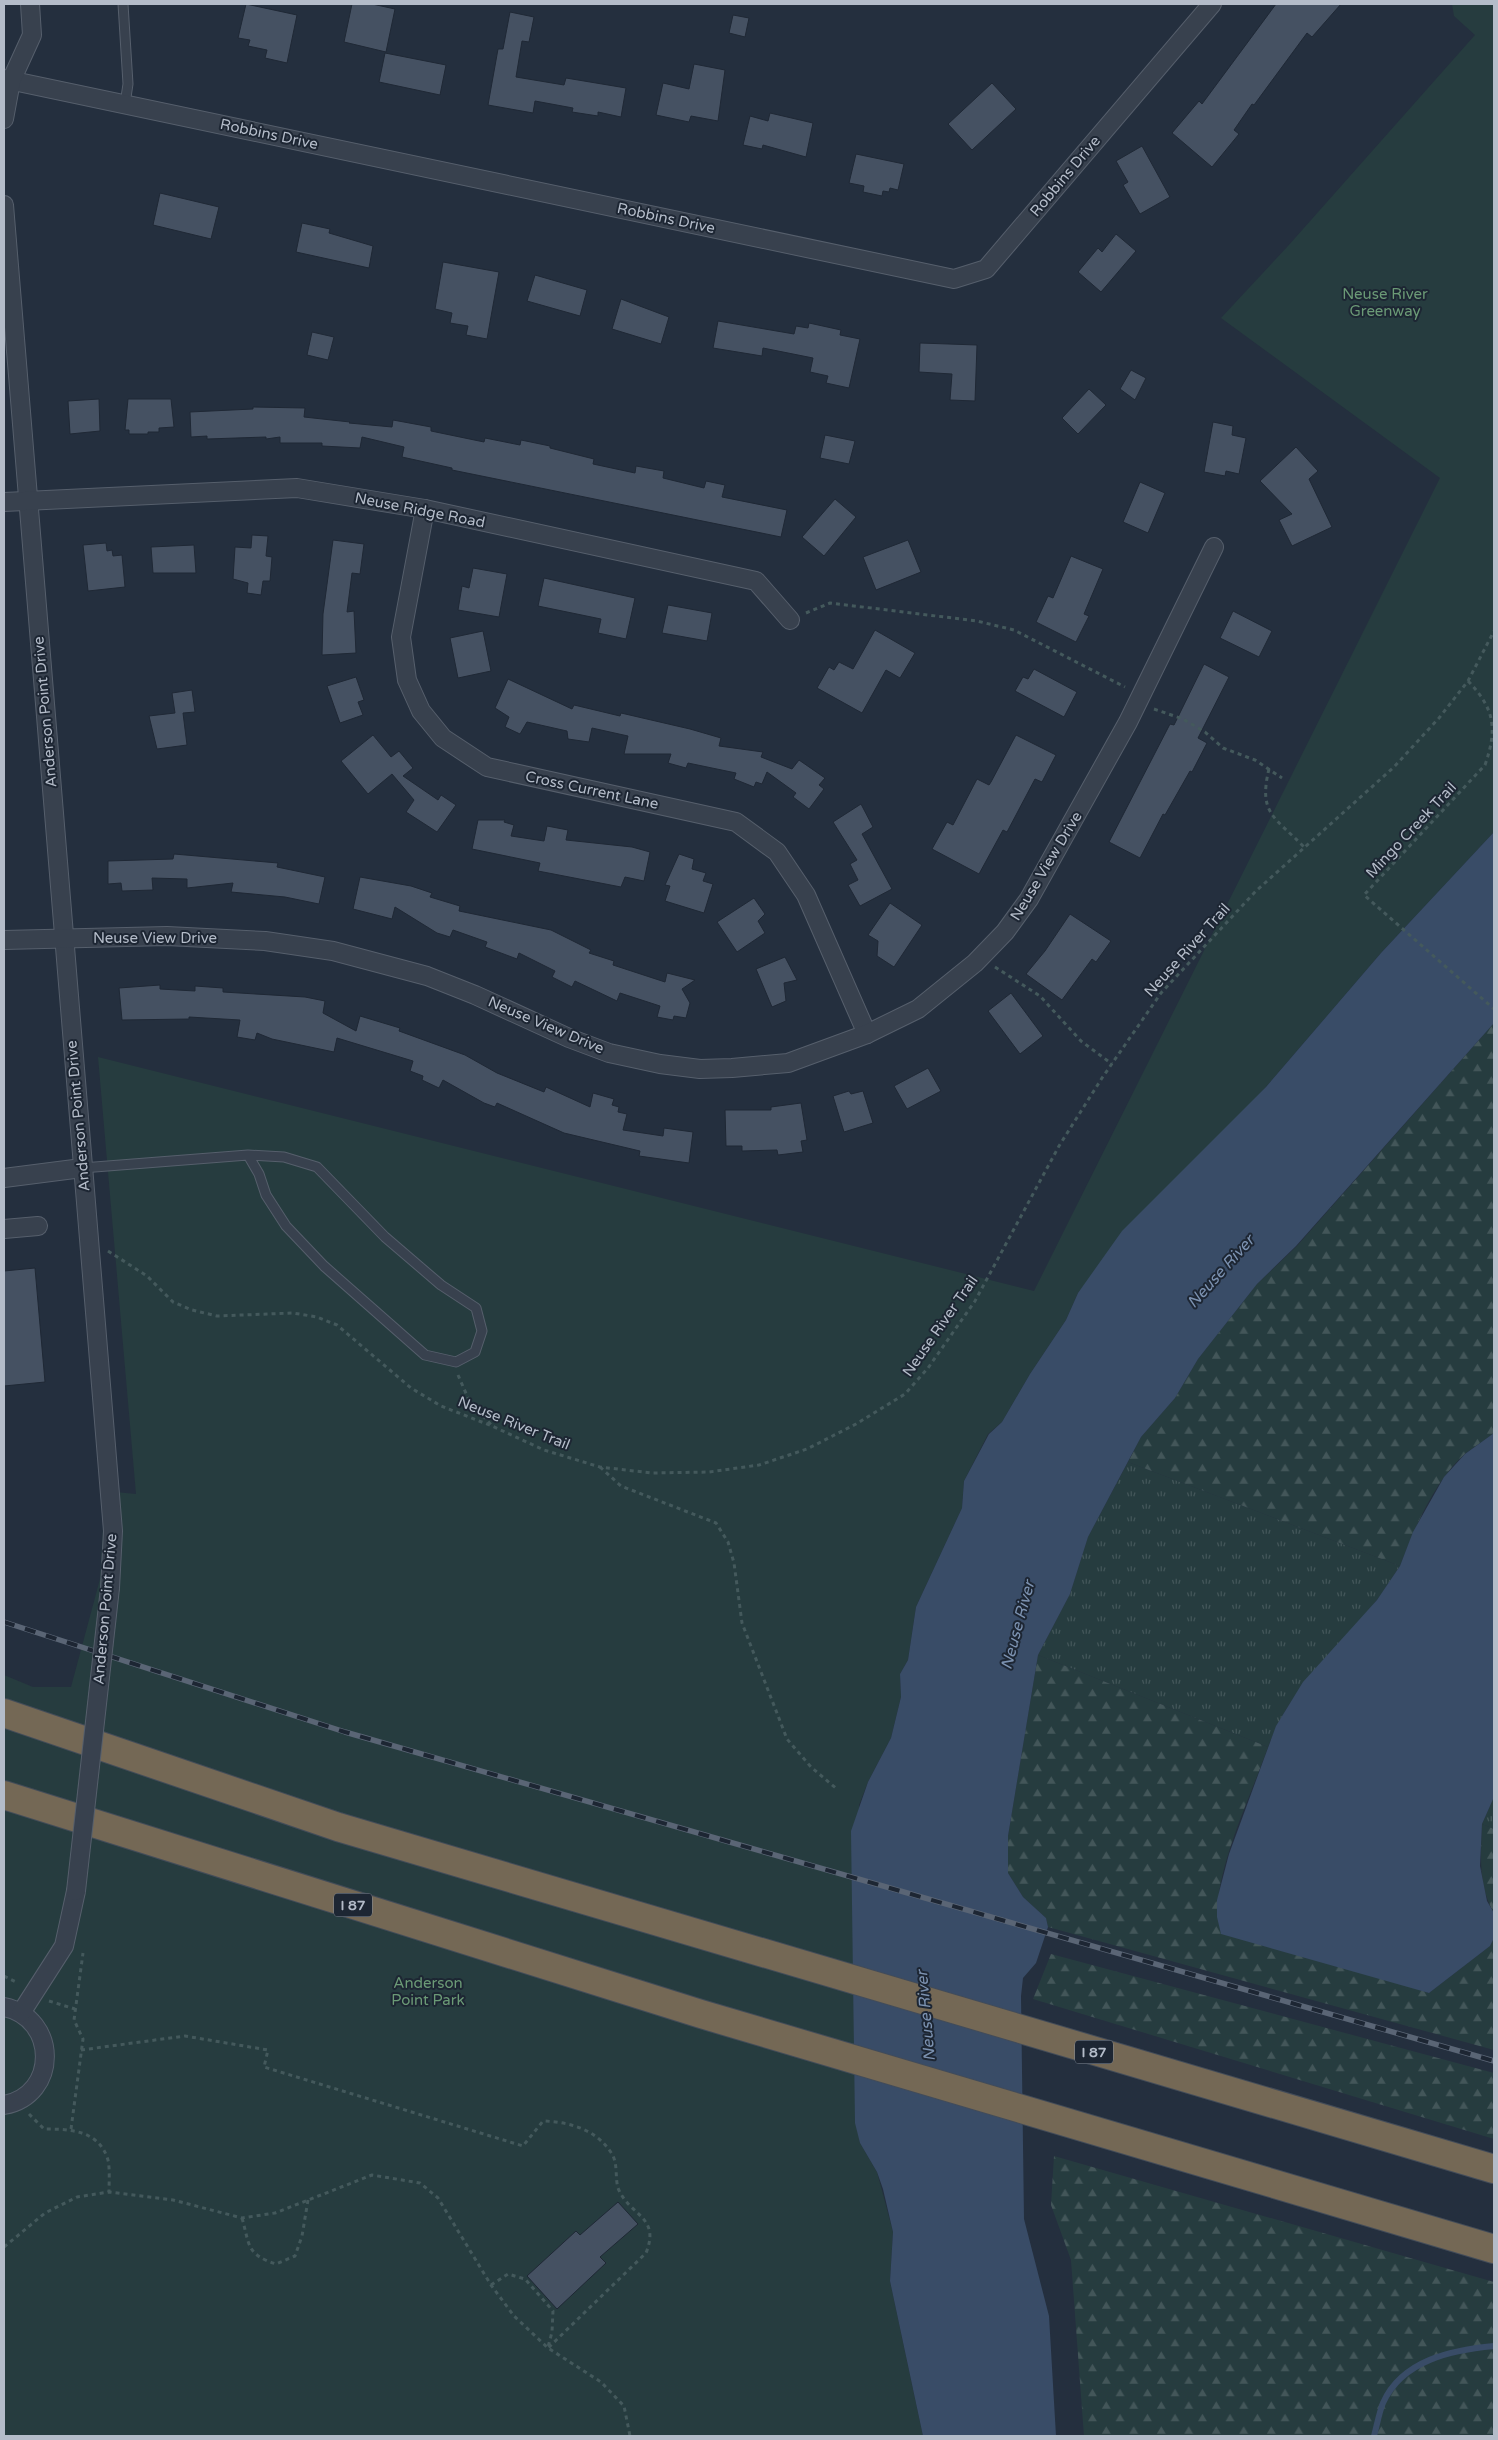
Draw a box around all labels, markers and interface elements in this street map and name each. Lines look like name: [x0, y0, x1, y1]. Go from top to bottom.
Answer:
street label: Robbins Drive: [218, 115, 320, 153]
street label: Robbins Drive: [1026, 132, 1104, 220]
street label: Robbins Drive: [615, 199, 717, 237]
park label: Neuse River Greenway: [1342, 285, 1428, 320]
street label: Neuse Ridge Road: [353, 489, 487, 531]
street label: Anderson Point Drive: [29, 636, 61, 788]
street label: Cross Current Lane: [524, 767, 660, 813]
street label: Mingo Creek Trail: [1362, 778, 1460, 882]
street label: Neuse View Drive: [1006, 808, 1086, 924]
street label: Neuse River Trail: [1140, 900, 1234, 1000]
street label: Neuse View Drive: [93, 929, 217, 947]
street label: Neuse View Drive: [485, 992, 607, 1058]
street label: Anderson Point Drive: [62, 1040, 94, 1192]
water label: Neuse River: [1183, 1230, 1260, 1312]
street label: Neuse River Trail: [898, 1272, 982, 1380]
street label: Neuse River Trail: [455, 1392, 573, 1454]
street label: Anderson Point Drive: [89, 1533, 121, 1685]
water label: Neuse River: [996, 1577, 1040, 1672]
road number: I 87: [334, 1894, 372, 1916]
water label: Neuse River: [912, 1968, 940, 2062]
park label: Anderson Point Park: [391, 1974, 465, 2009]
road number: I 87: [1075, 2040, 1113, 2064]

